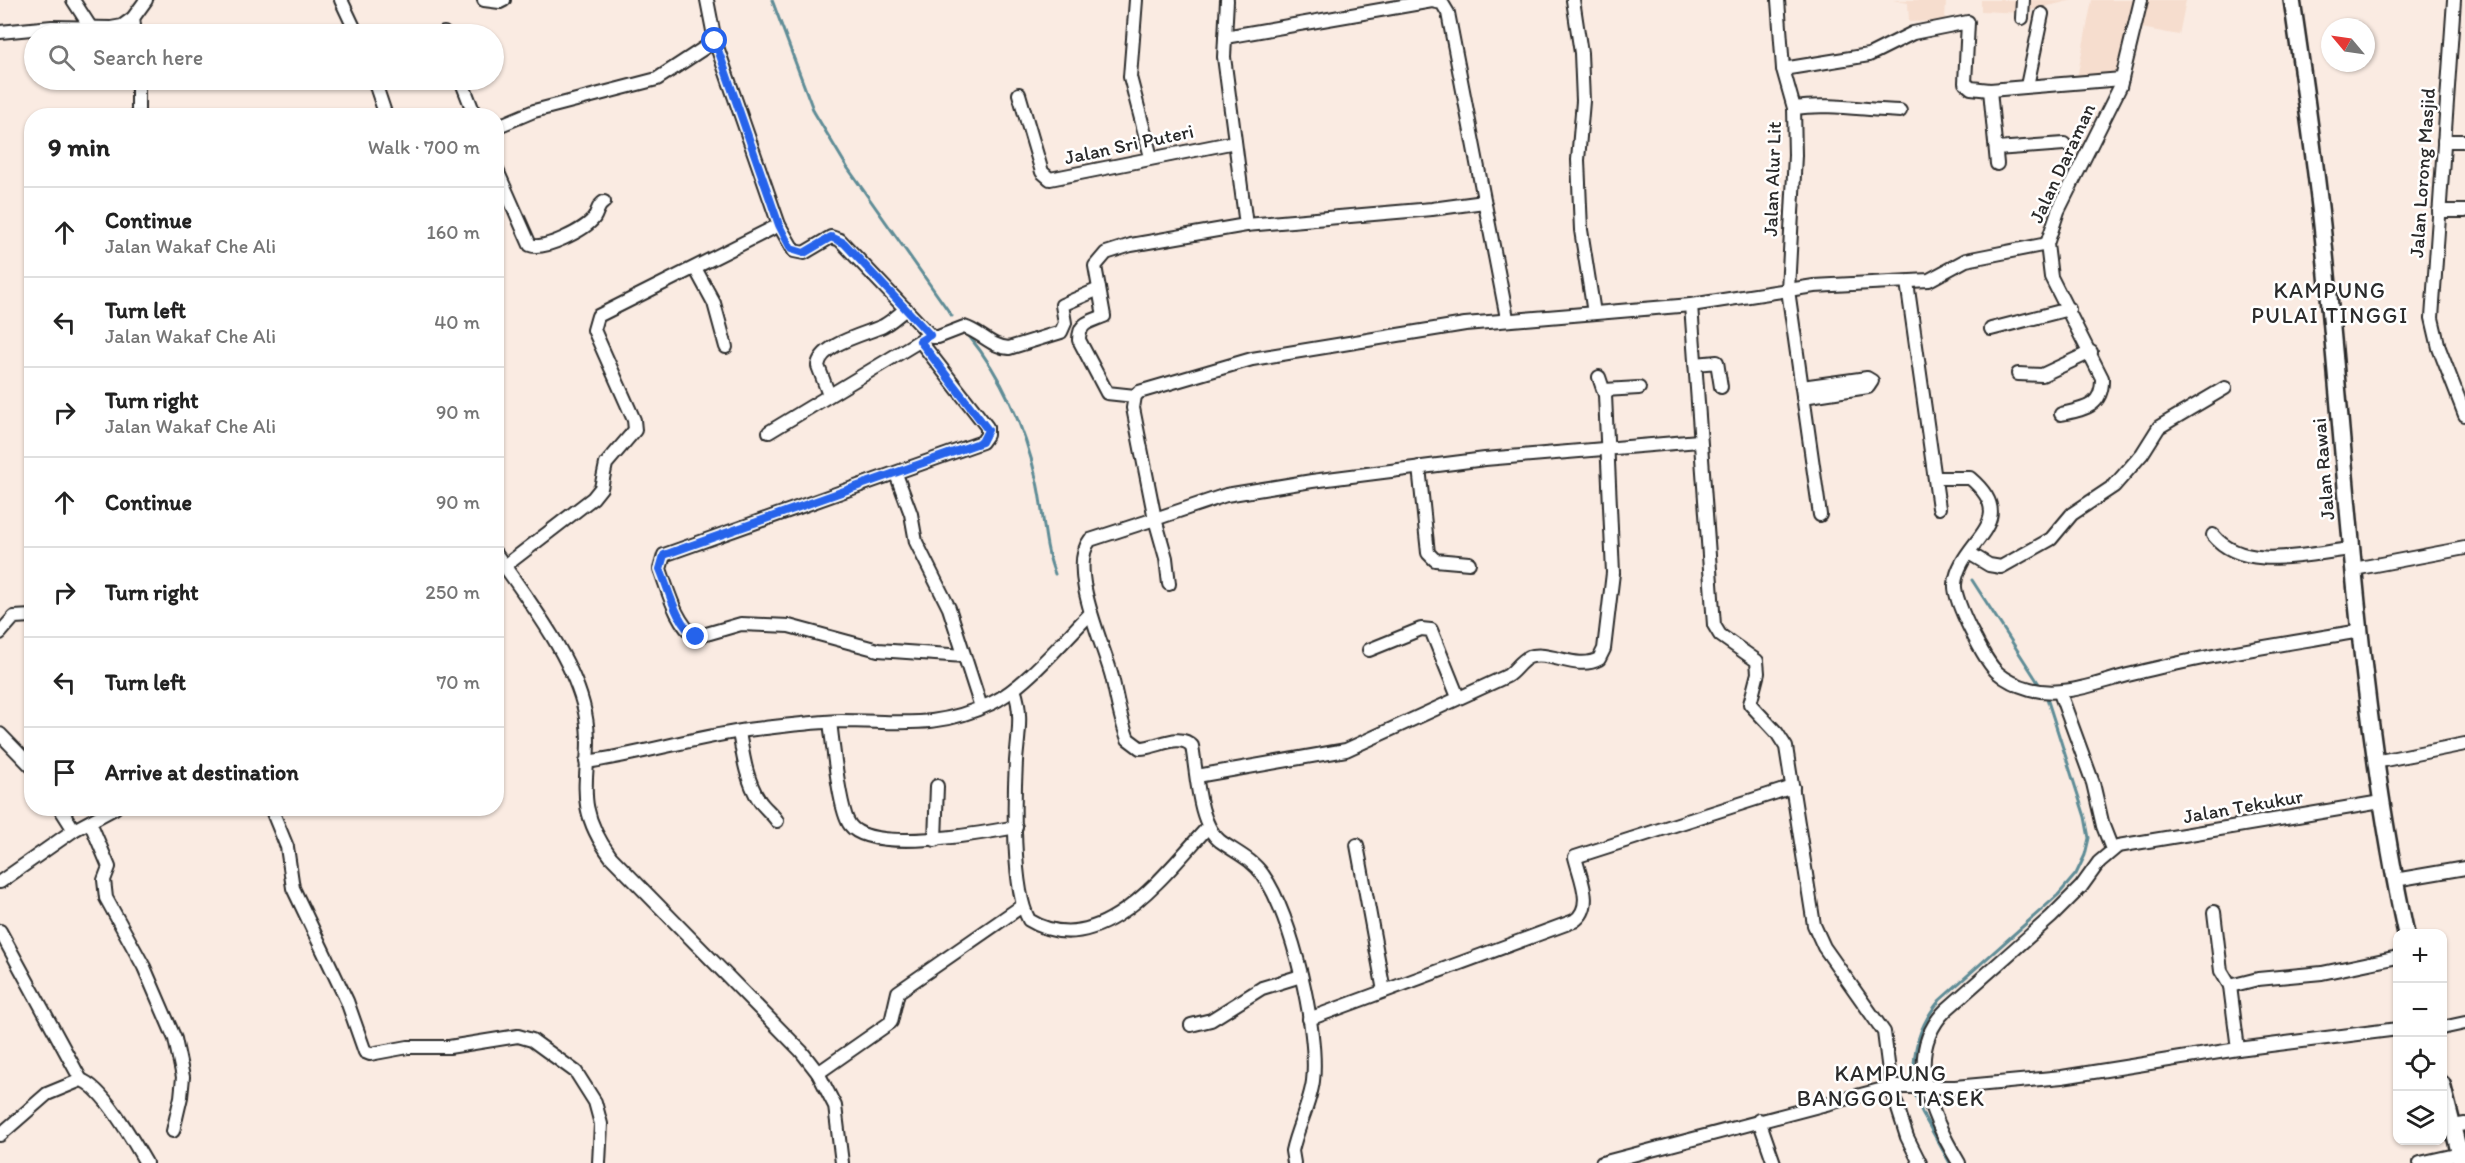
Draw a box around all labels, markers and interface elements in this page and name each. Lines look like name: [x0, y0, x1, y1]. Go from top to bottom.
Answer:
north arrow: [2321, 18, 2375, 72]
search box: [24, 24, 504, 90]
route start: [701, 27, 727, 53]
icon: search: [45, 41, 78, 74]
text: Search here: [93, 44, 203, 71]
street label: Jalan Lorong Masjid: [2404, 87, 2440, 259]
street label: Jalan Daraman: [2024, 99, 2100, 227]
street label: Jalan Sri Puteri: [1062, 119, 1196, 169]
street label: Jalan Alur Lit: [1758, 121, 1786, 237]
text: 9 min: [48, 131, 110, 163]
text: Walk · 700 m: [368, 135, 480, 159]
text: Continue: [105, 207, 192, 234]
icon: ahead: [48, 216, 81, 249]
text: 160 m: [427, 220, 480, 244]
text: Jalan Wakaf Che Ali: [105, 234, 276, 258]
district label: KAMPUNG PULAI TINGGI: [2251, 277, 2409, 329]
text: Turn left: [105, 297, 186, 324]
icon: left: [48, 306, 81, 339]
text: 40 m: [434, 310, 480, 334]
text: Jalan Wakaf Che Ali: [105, 324, 276, 348]
text: Turn right: [105, 387, 199, 414]
icon: right: [48, 396, 81, 429]
text: 90 m: [436, 400, 480, 424]
text: Jalan Wakaf Che Ali: [105, 414, 276, 438]
street label: Jalan Rawai: [2307, 417, 2339, 521]
icon: ahead: [48, 486, 81, 519]
text: Continue: [105, 489, 192, 516]
text: 90 m: [436, 490, 480, 514]
icon: right: [48, 576, 81, 609]
text: Turn right: [105, 579, 199, 606]
text: 250 m: [425, 580, 480, 604]
route end: [682, 623, 708, 649]
icon: left: [48, 666, 81, 699]
text: Turn left: [105, 669, 186, 696]
text: 70 m: [436, 670, 480, 694]
icon: arrive: [48, 756, 81, 789]
text: Arrive at destination: [105, 759, 299, 786]
street label: Jalan Tekukur: [2181, 784, 2305, 828]
map controls: [2393, 929, 2447, 1145]
button: +: [2393, 929, 2447, 983]
button: −: [2393, 983, 2447, 1037]
button: locate: [2393, 1037, 2447, 1091]
district label: KAMPUNG BANGGOL TASEK: [1797, 1060, 1985, 1112]
button: layers: [2393, 1091, 2447, 1145]

